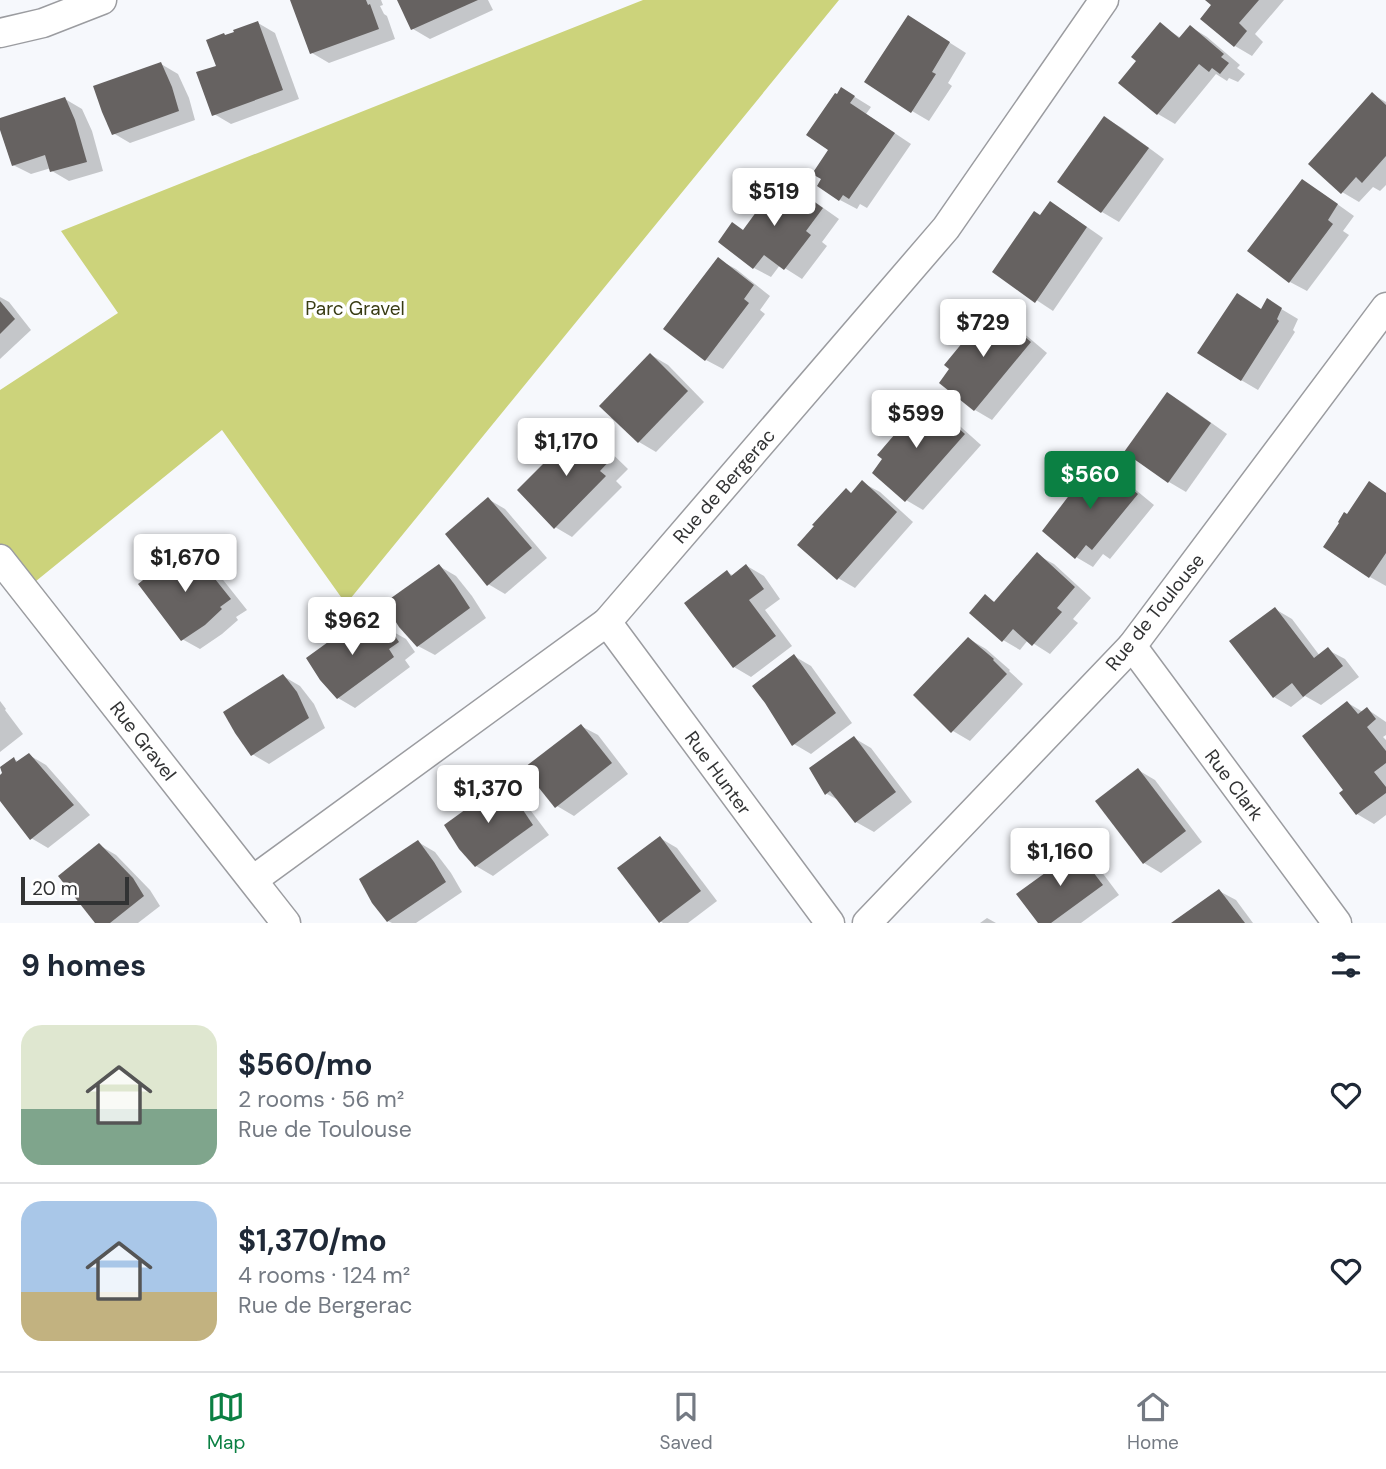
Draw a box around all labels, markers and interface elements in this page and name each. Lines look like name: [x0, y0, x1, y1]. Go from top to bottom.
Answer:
pin: $519: [733, 168, 815, 228]
text: $519: [748, 176, 800, 206]
park label: Parc Gravel: [305, 296, 405, 321]
pin: $729: [942, 300, 1024, 359]
text: $729: [956, 307, 1010, 337]
pin: $599: [875, 391, 957, 450]
text: $599: [888, 398, 944, 428]
pin: $1,170: [509, 419, 623, 478]
street label: Rue de Bergerac: [667, 423, 781, 549]
text: $1,170: [534, 426, 598, 456]
pin: $560: [1049, 452, 1131, 511]
text: $560: [1061, 459, 1119, 489]
pin: $1,670: [128, 534, 242, 594]
text: $1,670: [150, 542, 220, 572]
street label: Rue de Toulouse: [1100, 548, 1210, 676]
pin: $962: [311, 598, 393, 657]
text: $962: [324, 605, 380, 635]
street label: Rue Gravel: [104, 696, 182, 786]
street label: Rue Hunter: [679, 726, 757, 820]
street label: Rue Clark: [1199, 744, 1269, 826]
pin: $1,370: [431, 766, 545, 825]
text: $1,370: [453, 773, 523, 803]
pin: $1,160: [1003, 828, 1117, 888]
text: $1,160: [1026, 836, 1094, 866]
scale bar: [21, 874, 130, 906]
text: 20 m: [32, 876, 78, 901]
text: 9 homes: [21, 946, 146, 985]
icon: filters: [1327, 946, 1365, 984]
text: $560/mo: [238, 1045, 373, 1084]
icon: home: [77, 1053, 161, 1137]
icon: heart: [1327, 1076, 1365, 1114]
text: 2 rooms · 56 m²: [238, 1084, 404, 1114]
text: Rue de Toulouse: [238, 1114, 412, 1144]
text: $1,370/mo: [238, 1221, 387, 1260]
icon: home: [77, 1229, 161, 1313]
icon: heart: [1327, 1252, 1365, 1290]
text: 4 rooms · 124 m²: [238, 1260, 410, 1290]
text: Rue de Bergerac: [238, 1290, 412, 1320]
tab: Map: [207, 1388, 245, 1455]
tab: Saved: [660, 1388, 713, 1455]
tab: Home: [1127, 1388, 1179, 1455]

